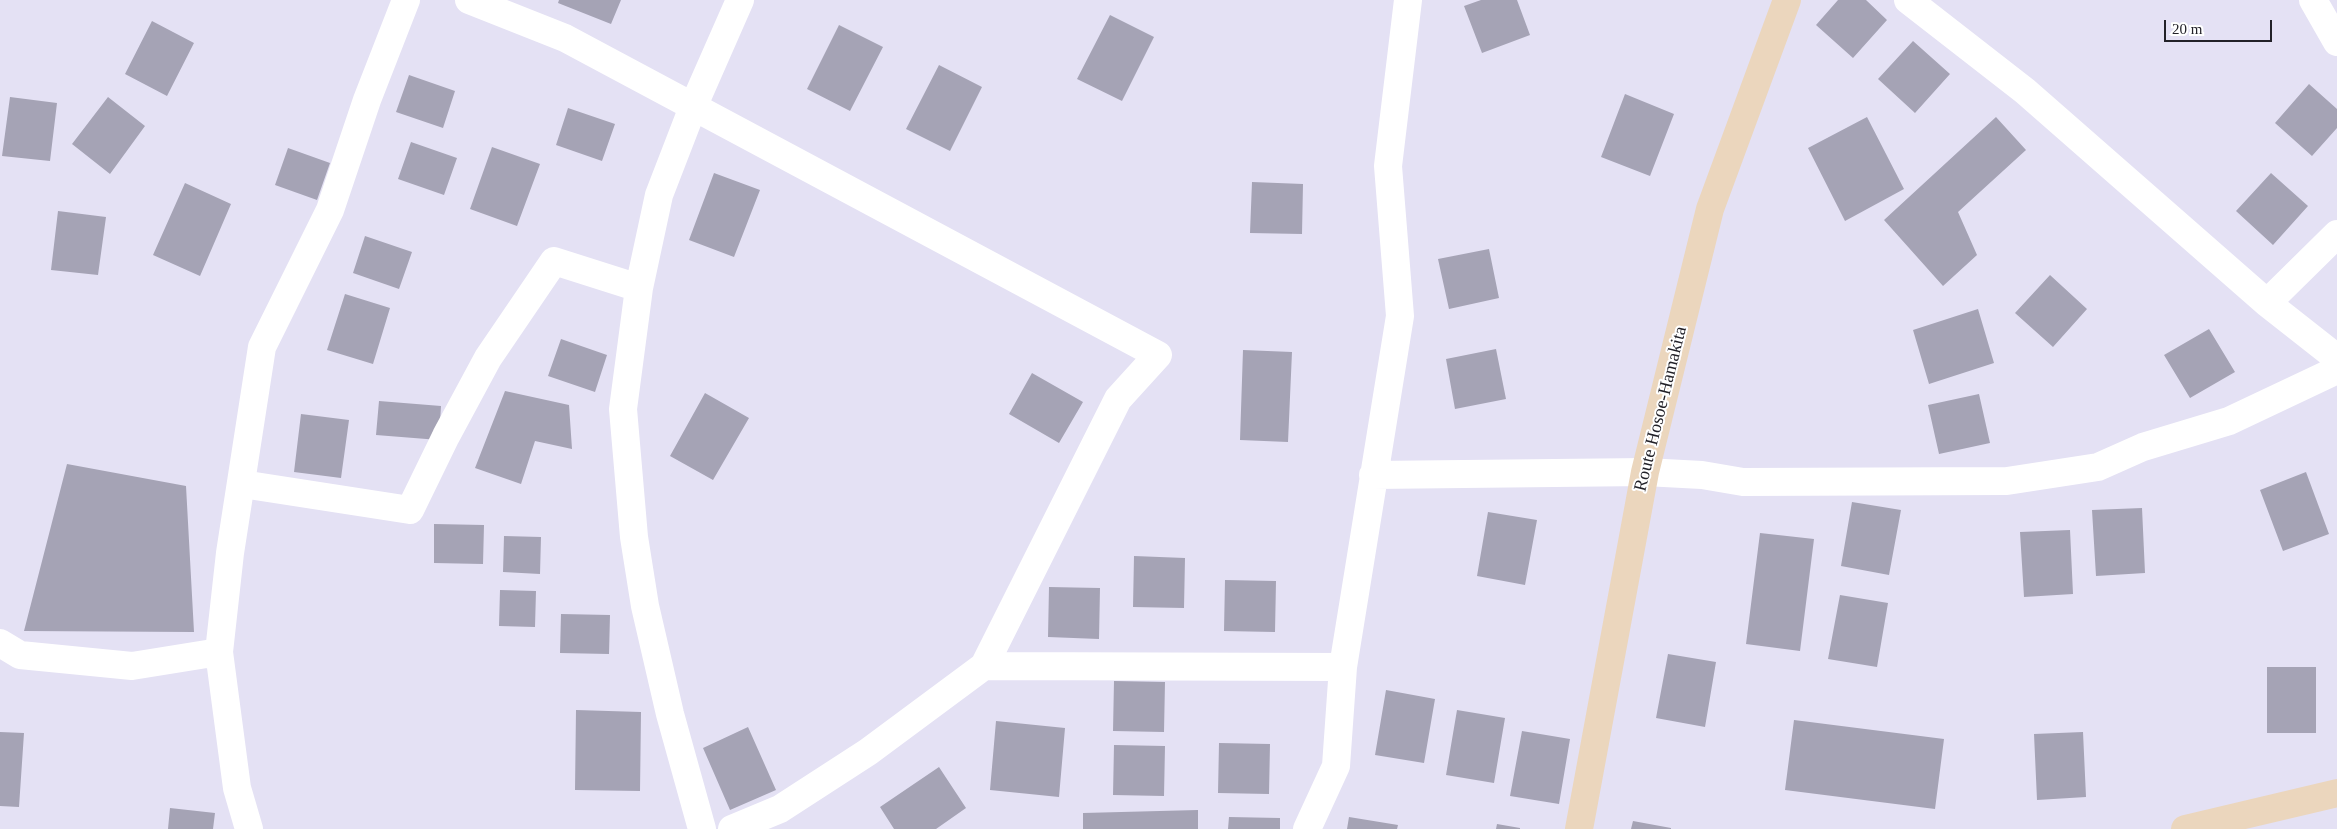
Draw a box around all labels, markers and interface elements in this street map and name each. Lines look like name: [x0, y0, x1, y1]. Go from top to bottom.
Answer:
scale bar: [2167, 10, 2274, 42]
text: 20 m: [2172, 21, 2202, 37]
street label: Route Hosoe-Hamakita: [1630, 324, 1692, 494]

